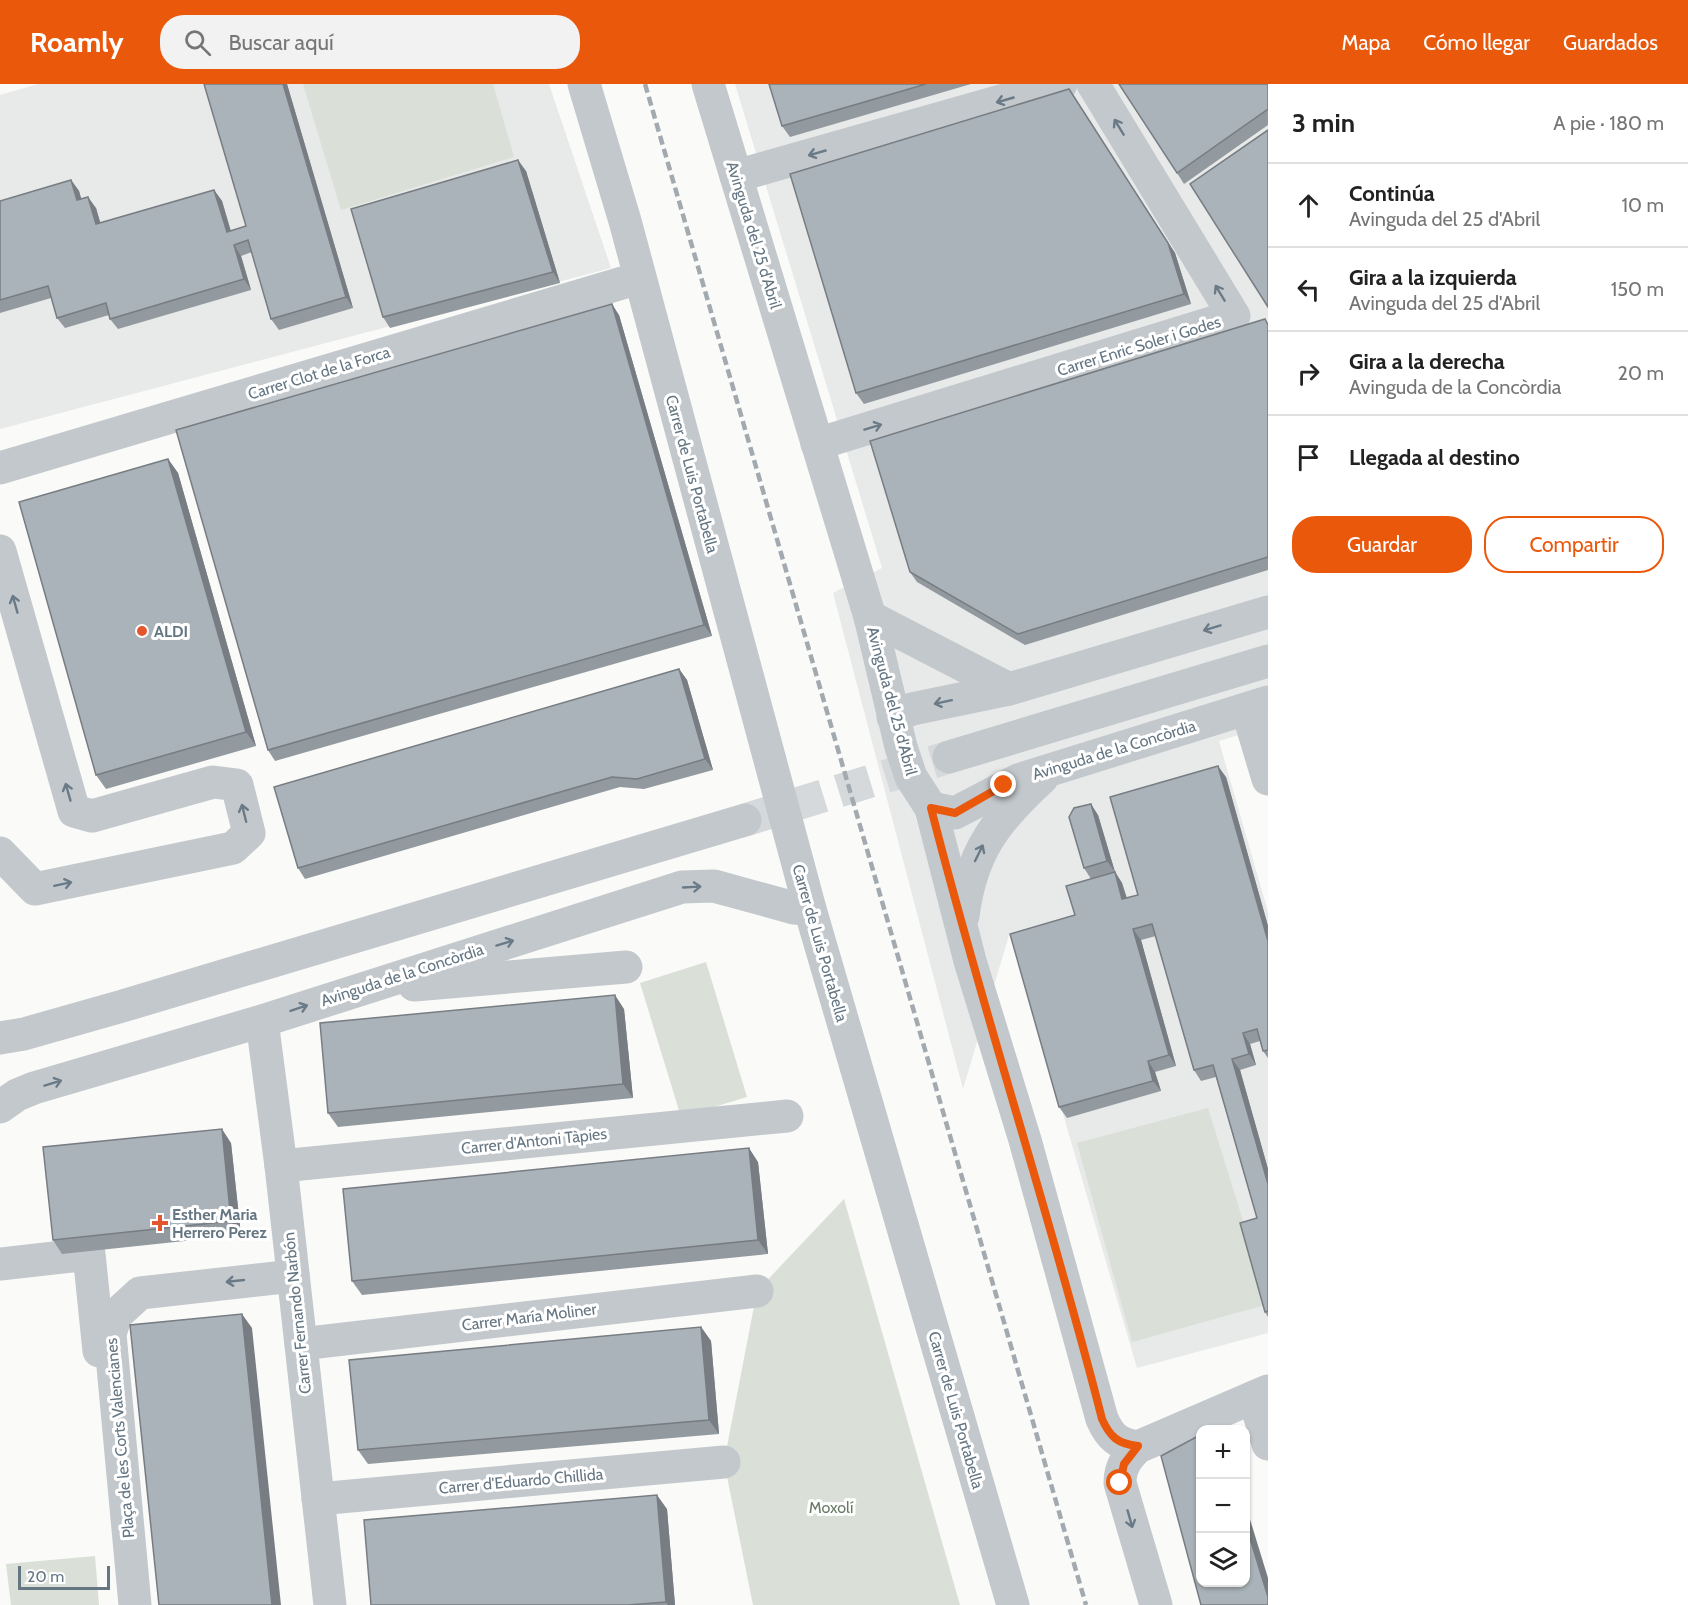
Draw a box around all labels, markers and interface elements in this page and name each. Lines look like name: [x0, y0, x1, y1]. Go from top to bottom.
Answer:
search box: [160, 15, 580, 69]
text: Roamly: [30, 25, 124, 59]
icon: search: [181, 26, 214, 59]
text: Buscar aquí: [229, 29, 334, 56]
text: Mapa: [1342, 30, 1390, 55]
text: Cómo llegar: [1423, 30, 1530, 55]
text: Guardados: [1563, 30, 1658, 55]
one-way arrow: [996, 95, 1015, 106]
text: 3 min: [1292, 107, 1355, 139]
text: A pie · 180 m: [1553, 111, 1664, 135]
one-way arrow: [1112, 119, 1124, 136]
one-way arrow: [808, 148, 827, 159]
street label: Avinguda del 25 d'Abril: [723, 159, 786, 311]
text: Continúa: [1349, 180, 1435, 207]
icon: ahead: [1292, 189, 1325, 222]
text: 10 m: [1621, 193, 1664, 217]
text: Avinguda del 25 d'Abril: [1349, 207, 1540, 231]
text: Gira a la izquierda: [1349, 264, 1517, 291]
icon: left: [1292, 273, 1325, 306]
text: 150 m: [1611, 277, 1664, 301]
one-way arrow: [1214, 285, 1226, 302]
text: Avinguda del 25 d'Abril: [1349, 291, 1540, 315]
street label: Carrer Enric Soler i Godes: [1055, 312, 1223, 380]
street label: Carrer Clot de la Forca: [246, 342, 393, 404]
text: Gira a la derecha: [1349, 348, 1505, 375]
icon: right: [1292, 357, 1325, 390]
text: 20 m: [1618, 361, 1664, 385]
text: Avinguda de la Concòrdia: [1349, 375, 1561, 399]
street label: Carrer de Luis Portabella: [662, 393, 722, 556]
one-way arrow: [863, 421, 882, 432]
icon: arrive: [1292, 441, 1325, 474]
text: Llegada al destino: [1349, 444, 1520, 471]
button: Guardar: [1292, 516, 1472, 573]
button: Compartir: [1484, 516, 1664, 573]
one-way arrow: [9, 595, 20, 614]
place label: ALDI: [154, 622, 188, 641]
one-way arrow: [1203, 623, 1222, 634]
marker: ALDI: [135, 624, 149, 638]
street label: Avinguda del 25 d'Abril: [863, 625, 921, 778]
one-way arrow: [934, 697, 953, 708]
street label: Avinguda de la Concòrdia: [1030, 716, 1198, 784]
route end: [990, 771, 1016, 797]
one-way arrow: [62, 783, 73, 802]
one-way arrow: [237, 803, 249, 822]
one-way arrow: [974, 845, 986, 863]
street label: Carrer de Luis Portabella: [788, 862, 852, 1024]
one-way arrow: [53, 877, 72, 889]
one-way arrow: [681, 881, 701, 892]
one-way arrow: [495, 936, 514, 947]
street label: Avinguda de la Concòrdia: [318, 940, 486, 1010]
one-way arrow: [290, 1002, 309, 1013]
one-way arrow: [43, 1077, 62, 1088]
street label: Carrer d'Antoni Tàpies: [460, 1124, 608, 1158]
place label: Esther Maria Herrero Perez: [172, 1205, 267, 1242]
marker: Esther Maria Herrero Perez: [153, 1216, 167, 1230]
street label: Carrer Fernando Narbón: [279, 1231, 315, 1395]
one-way arrow: [226, 1276, 246, 1287]
street label: Carrer María Moliner: [461, 1299, 598, 1335]
street label: Carrer de Luis Portabella: [924, 1329, 988, 1491]
street label: Plaça de les Corts Valencianes: [102, 1337, 138, 1539]
map controls: [1196, 1425, 1250, 1587]
button: +: [1196, 1425, 1250, 1479]
street label: Carrer d'Eduardo Chillida: [438, 1464, 604, 1498]
route start: [1106, 1469, 1132, 1495]
button: −: [1196, 1479, 1250, 1533]
park label: Moxolí: [809, 1498, 854, 1517]
one-way arrow: [1125, 1509, 1136, 1528]
button: layers: [1196, 1533, 1250, 1587]
scale bar: [18, 1563, 110, 1590]
text: 20 m: [27, 1567, 64, 1586]

